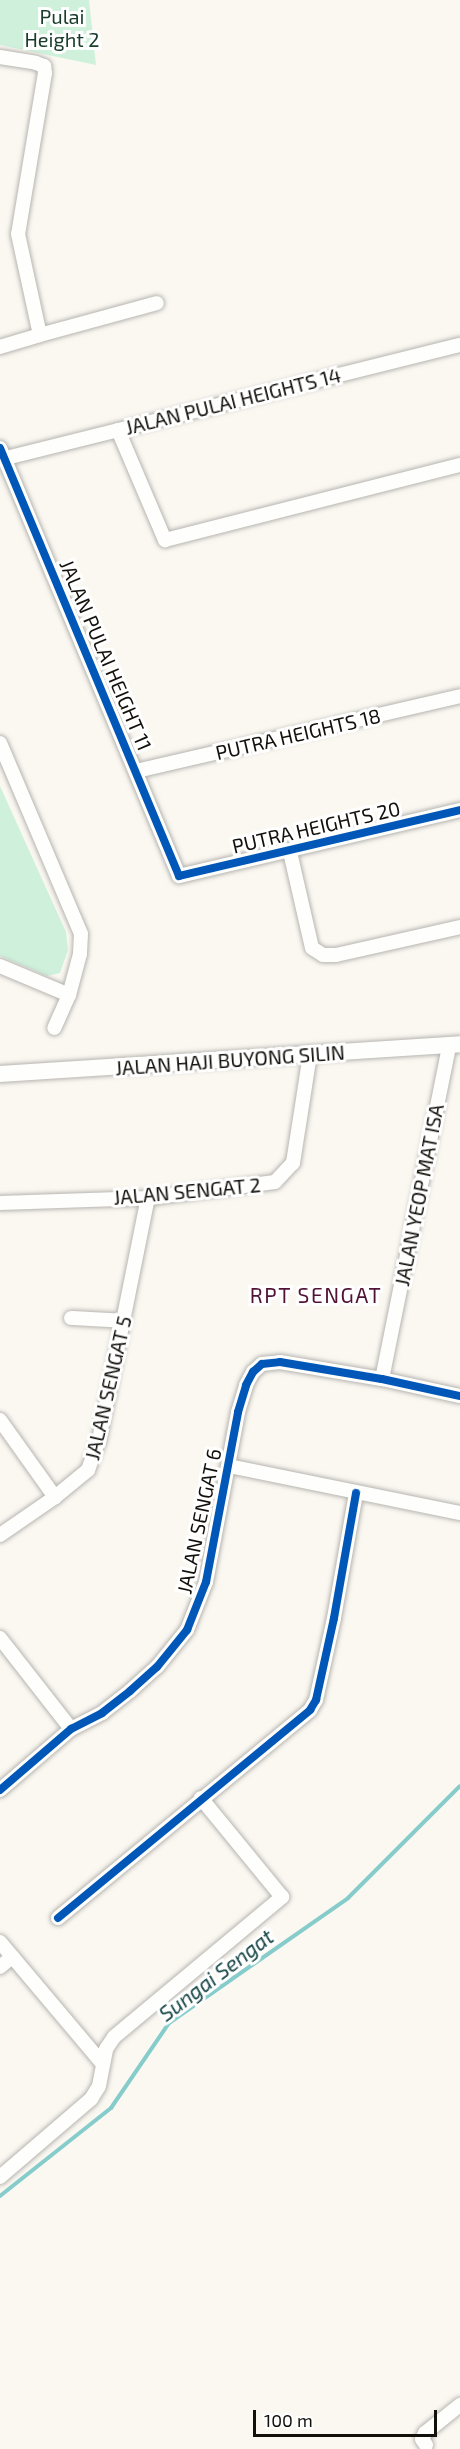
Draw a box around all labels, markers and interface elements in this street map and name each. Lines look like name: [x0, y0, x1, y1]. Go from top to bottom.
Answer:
park label: Pulai Height 2: [24, 5, 100, 52]
street label: JALAN PULAI HEIGHTS 14: [123, 363, 343, 439]
street label: JALAN PULAI HEIGHT 11: [55, 556, 157, 754]
street label: PUTRA HEIGHTS 18: [213, 703, 383, 765]
street label: PUTRA HEIGHTS 20: [229, 796, 403, 858]
street label: JALAN HAJI BUYONG SILIN: [114, 1040, 346, 1080]
street label: JALAN YEOP MAT ISA: [389, 1101, 449, 1289]
street label: JALAN SENGAT 2: [112, 1173, 262, 1209]
district label: RPT SENGAT: [250, 1282, 382, 1308]
street label: JALAN SENGAT 5: [80, 1313, 136, 1463]
street label: JALAN SENGAT 6: [172, 1446, 226, 1596]
water label: Sungai Sengat: [154, 1924, 278, 2026]
scale bar: [256, 2398, 440, 2436]
text: 100 m: [264, 2409, 313, 2431]

